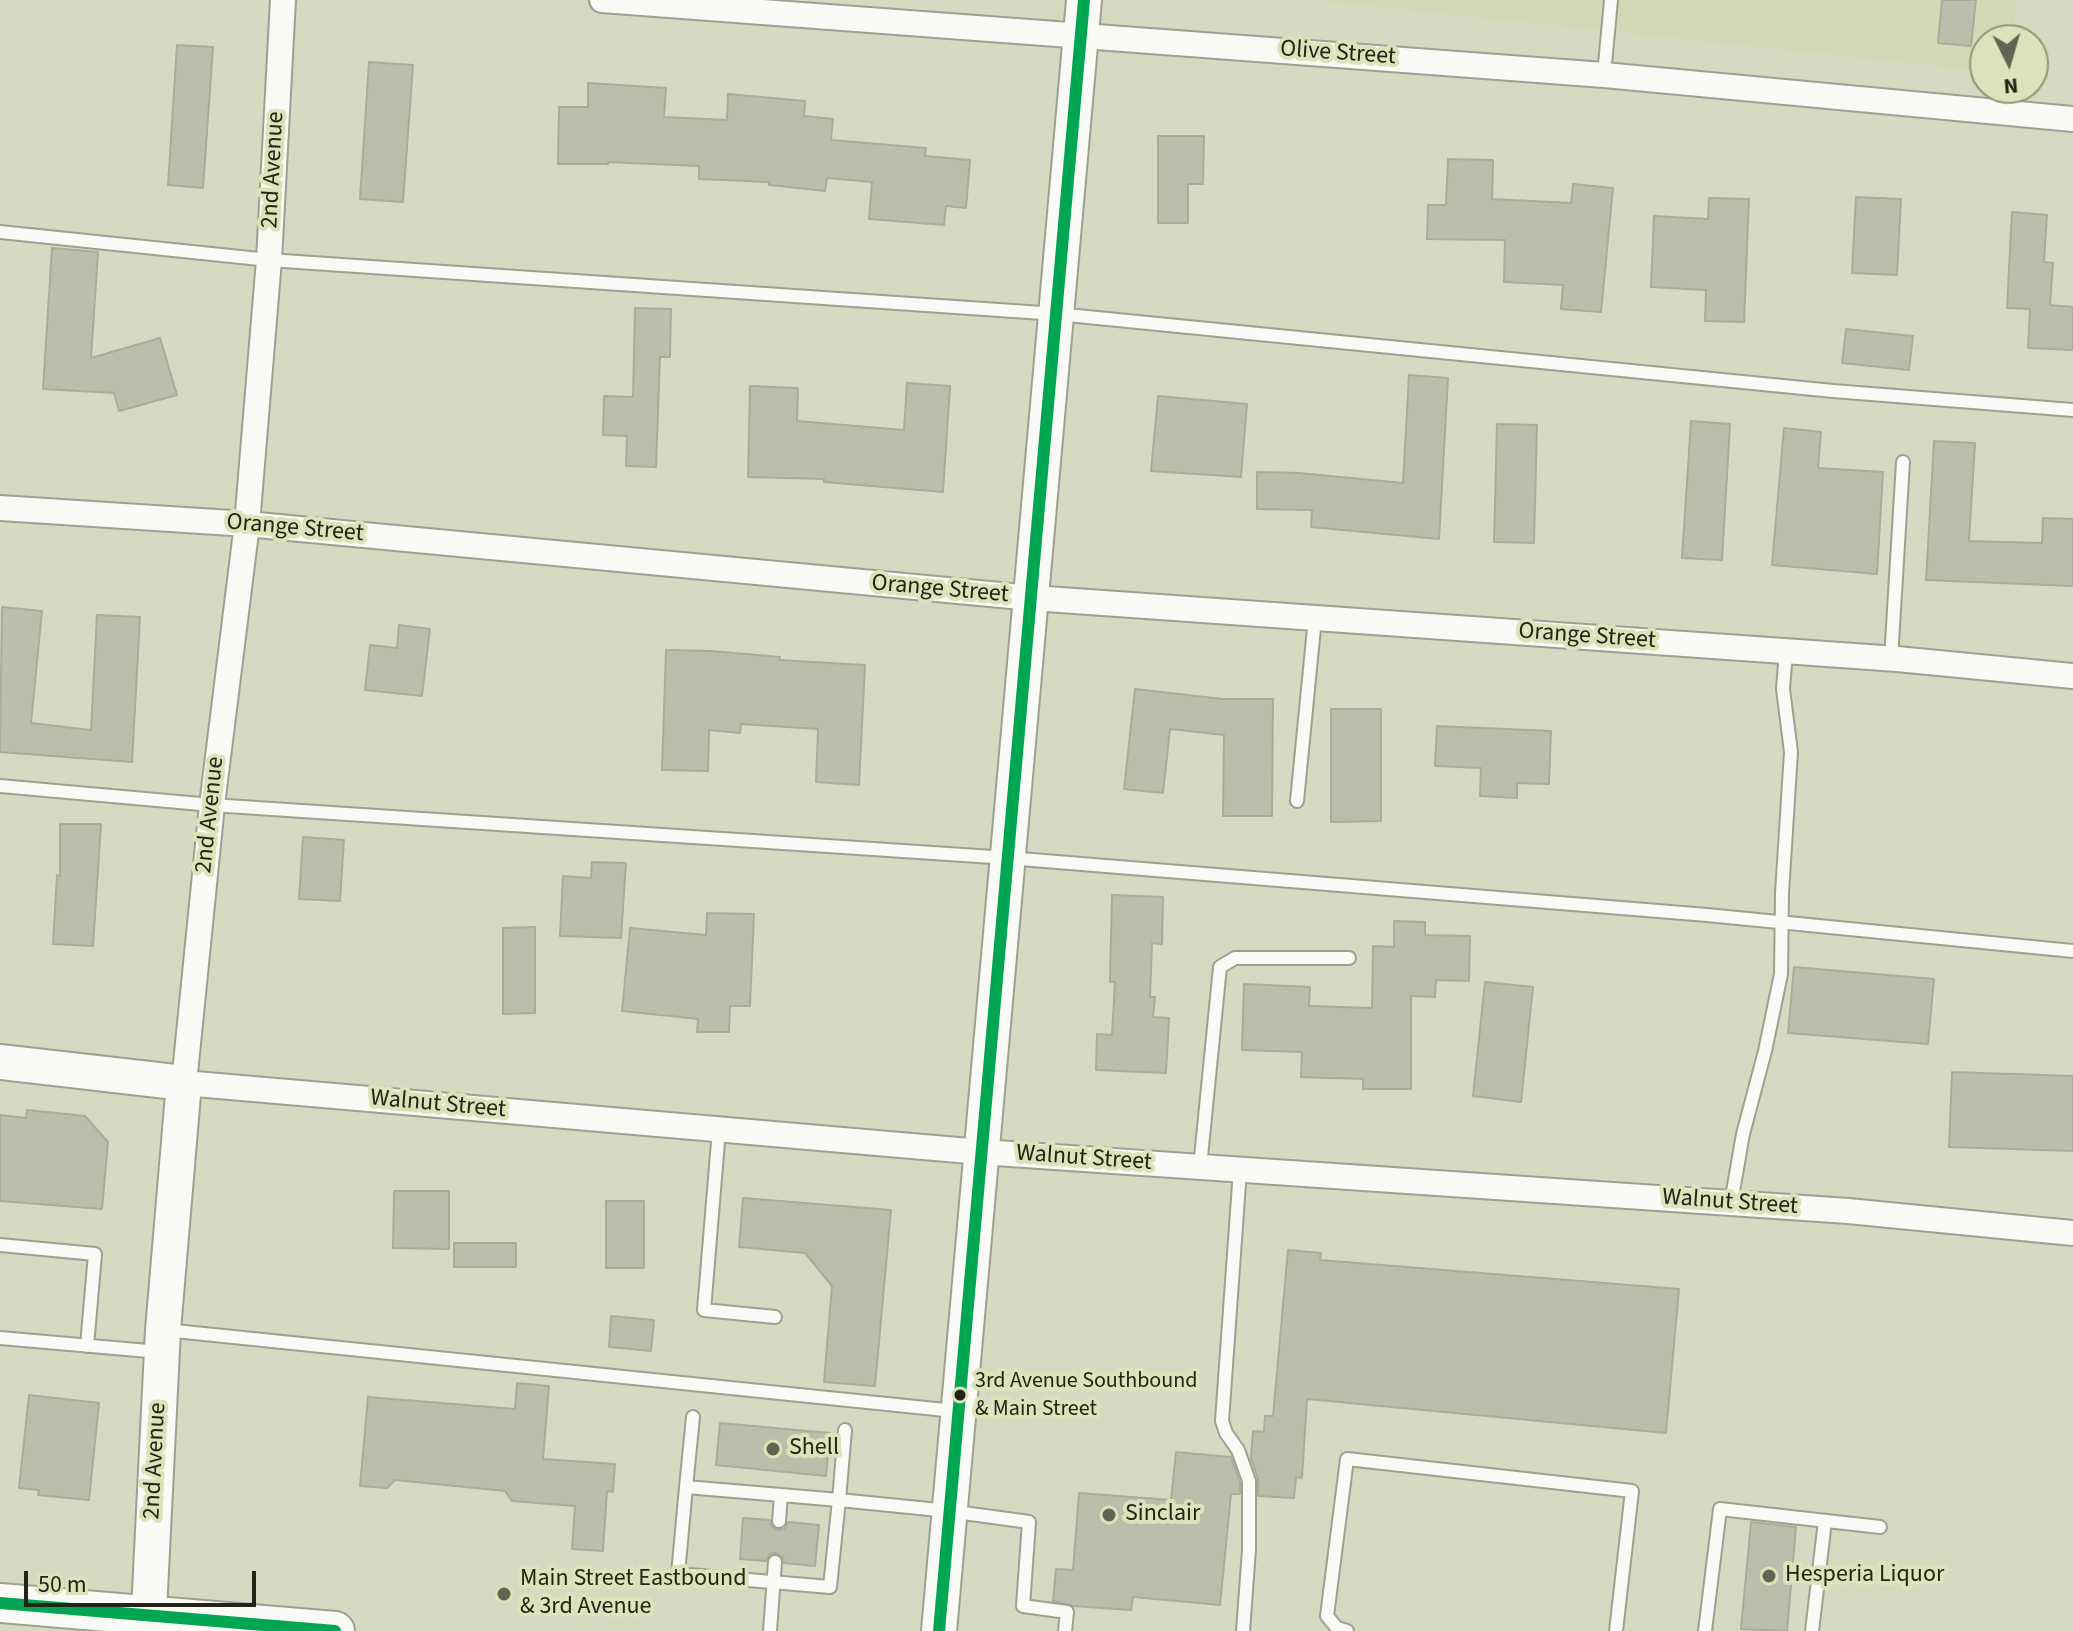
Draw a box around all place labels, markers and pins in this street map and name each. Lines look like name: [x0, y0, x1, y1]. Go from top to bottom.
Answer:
place label: 3rd Avenue Southbound & Main Street: [975, 1369, 1198, 1420]
marker: 3rd Avenue Southbound & Main Street: [952, 1387, 968, 1403]
place label: Shell: [789, 1435, 839, 1463]
marker: Shell: [764, 1440, 782, 1458]
place label: Sinclair: [1125, 1501, 1200, 1529]
marker: Sinclair: [1100, 1506, 1118, 1524]
place label: Hesperia Liquor: [1785, 1562, 1944, 1590]
place label: Main Street Eastbound & 3rd Avenue: [520, 1566, 747, 1622]
marker: Hesperia Liquor: [1760, 1567, 1778, 1585]
marker: Main Street Eastbound & 3rd Avenue: [495, 1585, 513, 1603]

